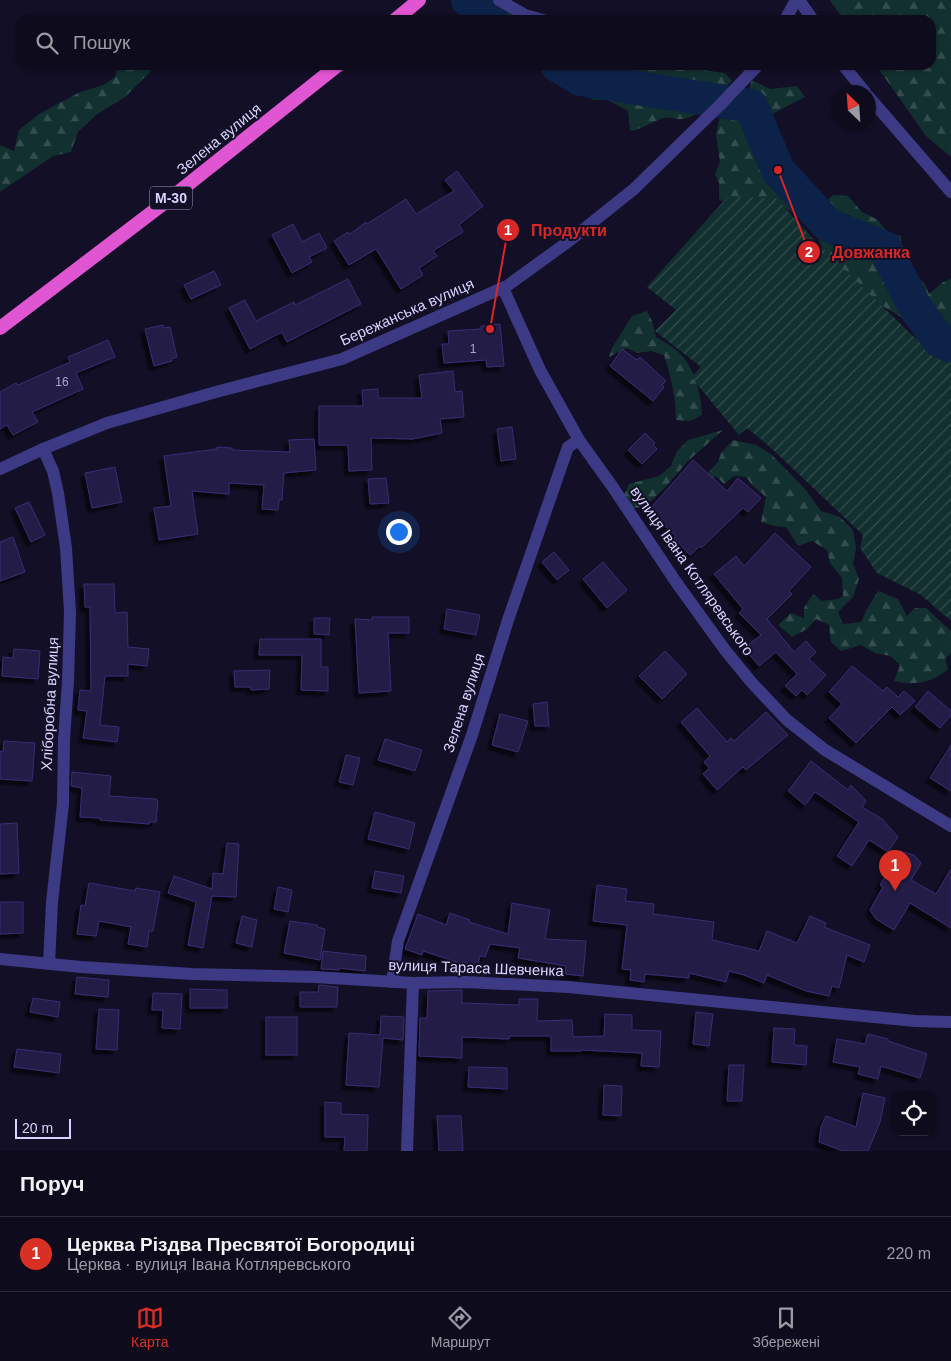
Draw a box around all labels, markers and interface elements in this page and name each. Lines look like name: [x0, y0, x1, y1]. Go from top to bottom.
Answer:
search box: [15, 15, 936, 70]
icon: search: [33, 29, 61, 57]
text: Пошук: [73, 32, 130, 53]
north arrow: [831, 85, 876, 130]
street label: Зелена вулиця: [173, 99, 264, 178]
road number: М-30: [150, 187, 192, 210]
callout: Продукти: [496, 214, 616, 245]
text: 1: [504, 221, 512, 238]
text: Продукти: [531, 222, 607, 239]
callout: Довжанка: [797, 237, 920, 268]
text: 2: [805, 243, 813, 260]
text: Довжанка: [832, 244, 910, 261]
street label: Бережанська вулиця: [337, 274, 476, 349]
house number: 1: [470, 342, 477, 356]
house number: 16: [55, 375, 69, 389]
street label: вулиця Івана Котляревського: [627, 483, 757, 659]
your location: [386, 519, 412, 545]
street label: Хліборобна вулиця: [38, 637, 61, 771]
street label: Зелена вулиця: [439, 651, 488, 755]
pin: 1: [879, 850, 911, 891]
street label: вулиця Тараса Шевченка: [388, 956, 565, 979]
map controls: [891, 1091, 936, 1136]
button: locate: [891, 1091, 936, 1136]
scale bar: [15, 1116, 71, 1139]
text: 20 m: [22, 1120, 53, 1136]
text: Поруч: [20, 1172, 84, 1195]
text: Церква Різдва Пресвятої Богородиці: [67, 1234, 415, 1255]
text: 1: [32, 1245, 40, 1262]
text: 220 m: [887, 1245, 931, 1262]
text: Церква · вулиця Івана Котляревського: [67, 1256, 351, 1273]
tab: Карта: [131, 1304, 169, 1350]
tab: Маршрут: [431, 1304, 490, 1350]
tab: Збережені: [752, 1304, 820, 1350]

